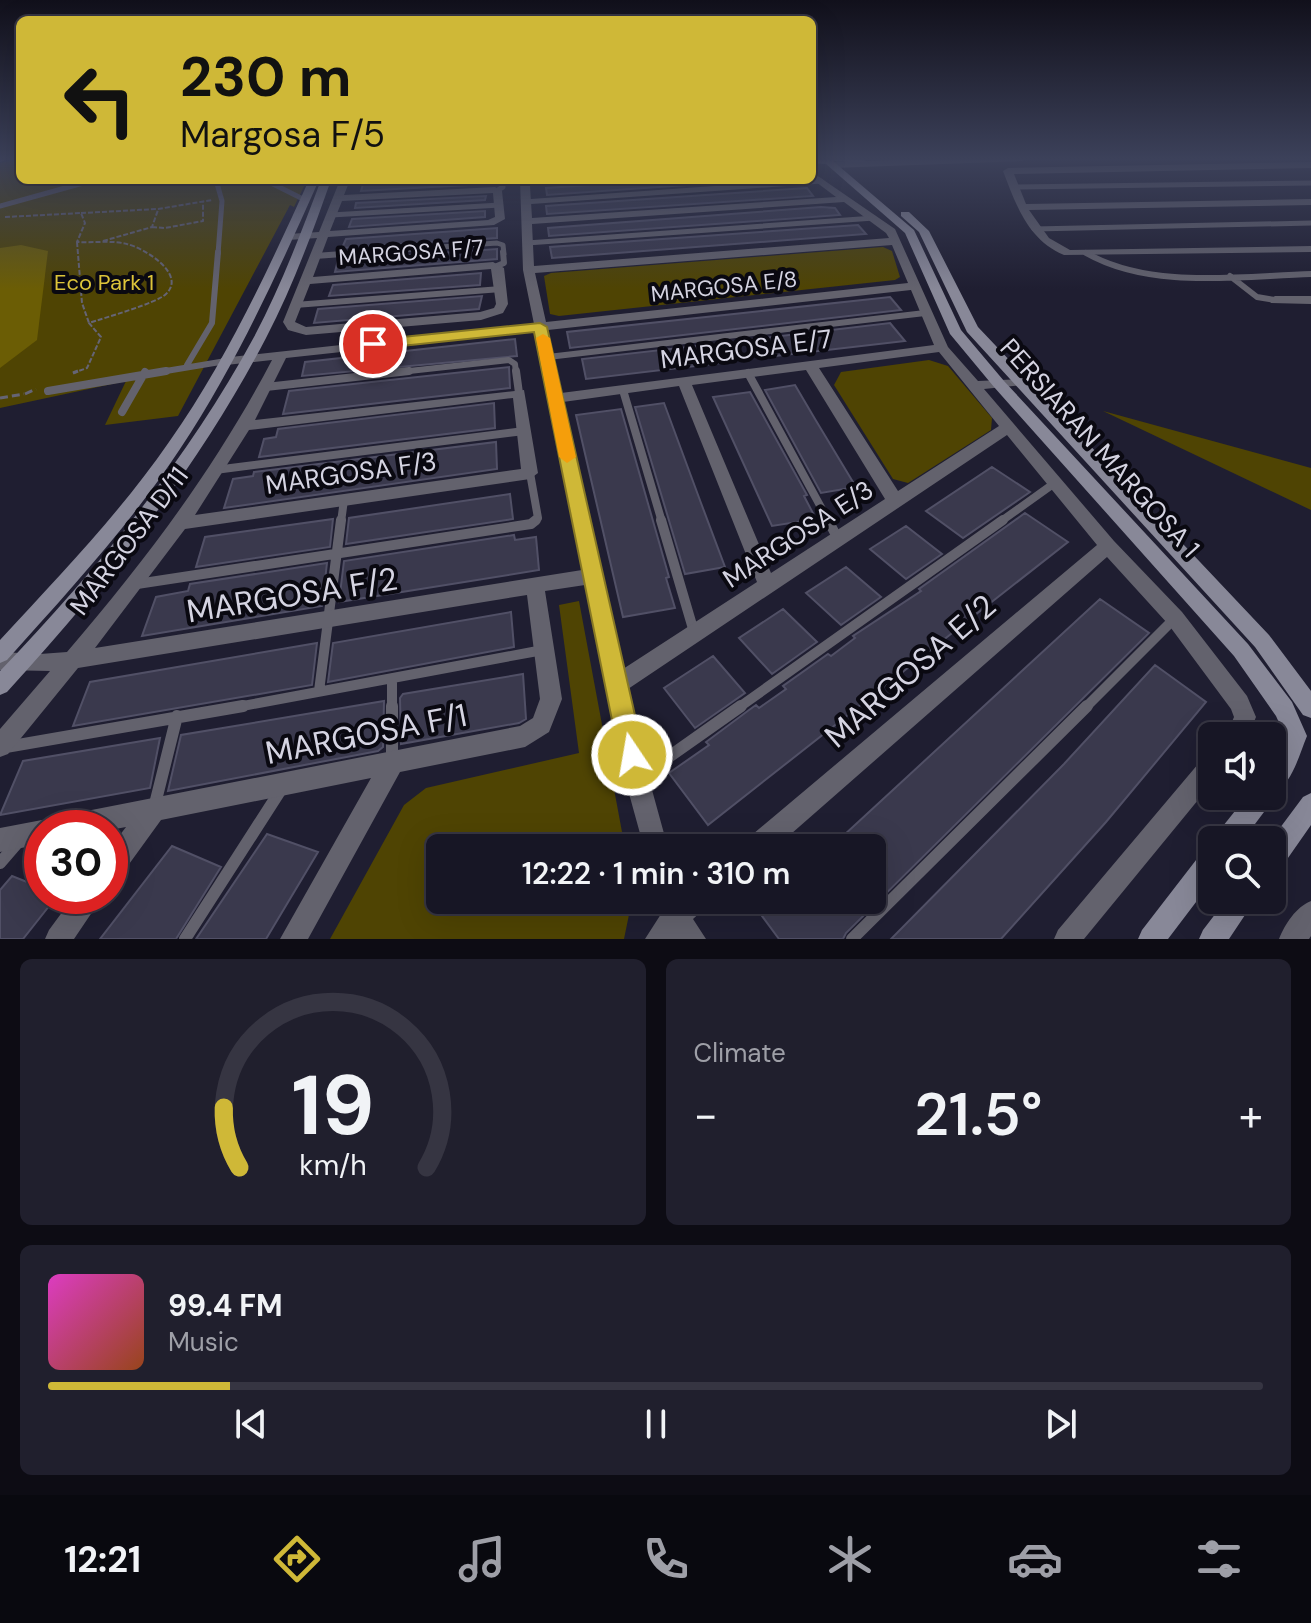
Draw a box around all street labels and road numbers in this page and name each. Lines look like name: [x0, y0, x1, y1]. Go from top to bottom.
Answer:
street label: MARGOSA F/7: [338, 233, 484, 272]
street label: MARGOSA E/8: [650, 264, 799, 309]
street label: MARGOSA E/7: [658, 322, 834, 376]
street label: PERSIARAN MARGOSA 1: [993, 331, 1207, 565]
street label: MARGOSA F/3: [263, 444, 439, 502]
street label: MARGOSA D/11: [62, 460, 196, 622]
street label: MARGOSA E/3: [716, 473, 880, 595]
street label: MARGOSA F/2: [184, 558, 400, 632]
street label: MARGOSA E/2: [816, 585, 1004, 757]
street label: MARGOSA F/1: [262, 694, 470, 774]

